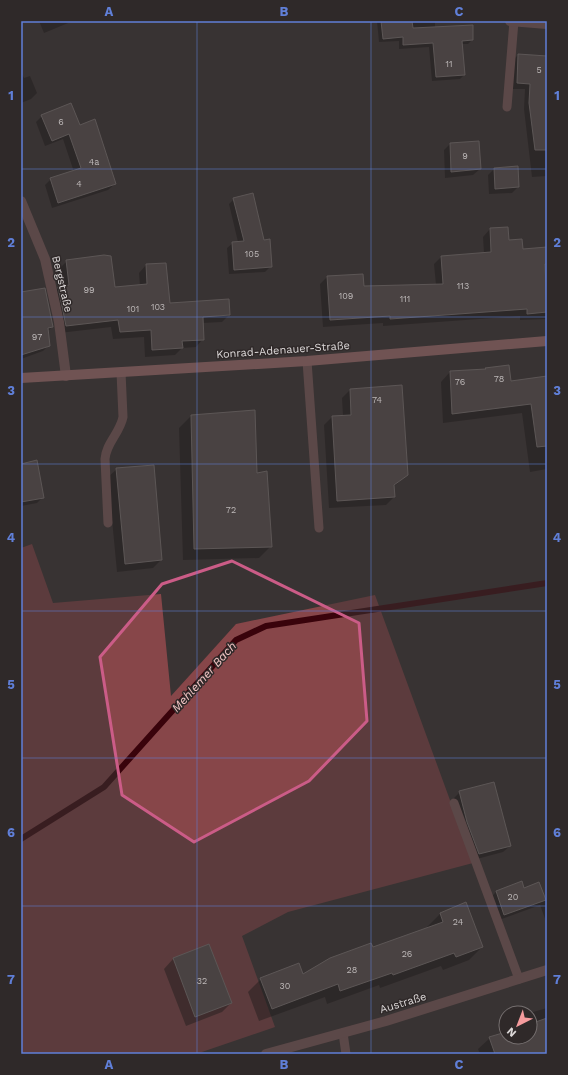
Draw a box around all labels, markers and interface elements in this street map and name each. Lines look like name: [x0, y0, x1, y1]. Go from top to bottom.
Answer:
text: A: [105, 4, 114, 19]
text: B: [280, 4, 289, 19]
text: C: [455, 4, 464, 19]
house number: 11: [445, 59, 453, 69]
house number: 5: [536, 65, 542, 75]
text: 1: [8, 88, 14, 103]
text: 1: [554, 88, 560, 103]
house number: 6: [58, 117, 64, 127]
house number: 9: [462, 151, 468, 161]
house number: 4a: [89, 157, 99, 167]
house number: 4: [76, 179, 82, 189]
text: 2: [7, 235, 15, 250]
text: 2: [553, 235, 561, 250]
house number: 105: [245, 249, 259, 259]
street label: Bergstraße: [49, 254, 75, 314]
house number: 113: [457, 281, 469, 291]
house number: 99: [83, 285, 95, 295]
house number: 109: [339, 291, 353, 301]
house number: 111: [400, 294, 410, 304]
house number: 103: [151, 302, 165, 312]
house number: 101: [127, 304, 139, 314]
house number: 97: [32, 332, 42, 342]
street label: Konrad-Adenauer-Straße: [216, 339, 350, 361]
house number: 78: [494, 374, 504, 384]
house number: 76: [455, 377, 465, 387]
text: 3: [7, 383, 15, 398]
text: 3: [553, 383, 561, 398]
house number: 74: [372, 395, 382, 405]
house number: 72: [226, 505, 236, 515]
text: 4: [7, 530, 16, 545]
text: 4: [553, 530, 562, 545]
water label: Mehlemer Bach: [169, 639, 239, 715]
text: 5: [7, 677, 15, 692]
text: 5: [553, 677, 561, 692]
text: 6: [7, 825, 15, 840]
text: 6: [553, 825, 561, 840]
house number: 20: [508, 892, 519, 902]
house number: 24: [453, 917, 464, 927]
house number: 26: [402, 949, 412, 959]
house number: 28: [347, 965, 357, 975]
text: 7: [7, 972, 15, 987]
text: 7: [553, 972, 561, 987]
house number: 32: [197, 976, 207, 986]
house number: 30: [280, 981, 291, 991]
street label: Austraße: [378, 990, 428, 1016]
north arrow: [498, 1005, 538, 1045]
text: N: [504, 1025, 519, 1040]
text: A: [105, 1057, 114, 1072]
text: B: [280, 1057, 289, 1072]
text: C: [455, 1057, 464, 1072]

